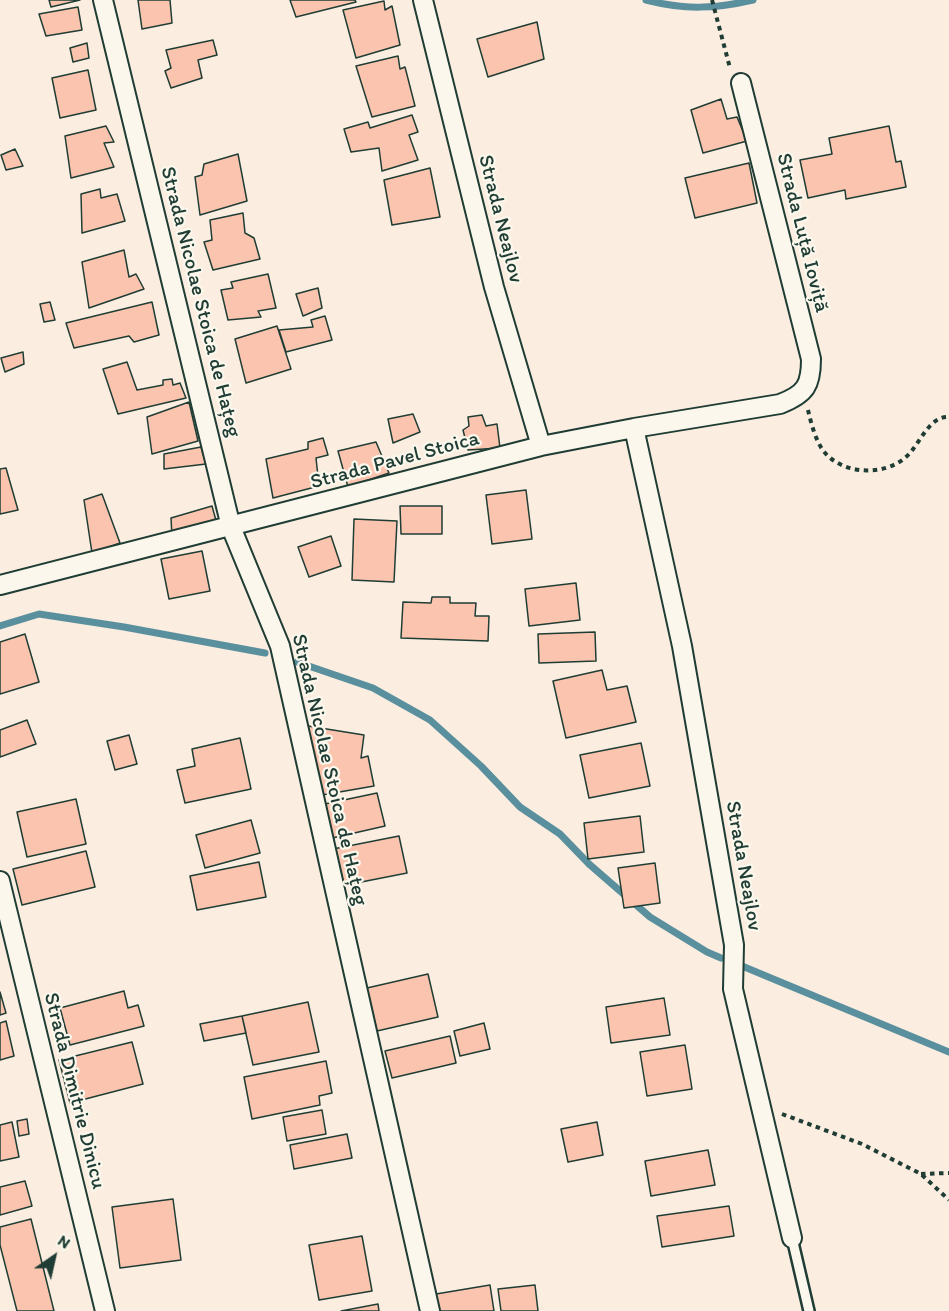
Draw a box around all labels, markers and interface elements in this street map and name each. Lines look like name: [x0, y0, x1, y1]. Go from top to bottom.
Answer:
street label: Strada Luță Ioviță: [770, 151, 834, 315]
street label: Strada Neajlov: [472, 152, 528, 286]
street label: Strada Nicolae Stoica de Hațeg: [154, 164, 246, 440]
street label: Strada Pavel Stoica: [308, 426, 482, 496]
street label: Strada Nicolae Stoica de Hațeg: [285, 632, 373, 908]
street label: Strada Neajlov: [719, 799, 767, 933]
street label: Strada Dimitrie Dinicu: [37, 990, 111, 1192]
north arrow: [24, 1227, 84, 1287]
text: N: [55, 1231, 74, 1253]

